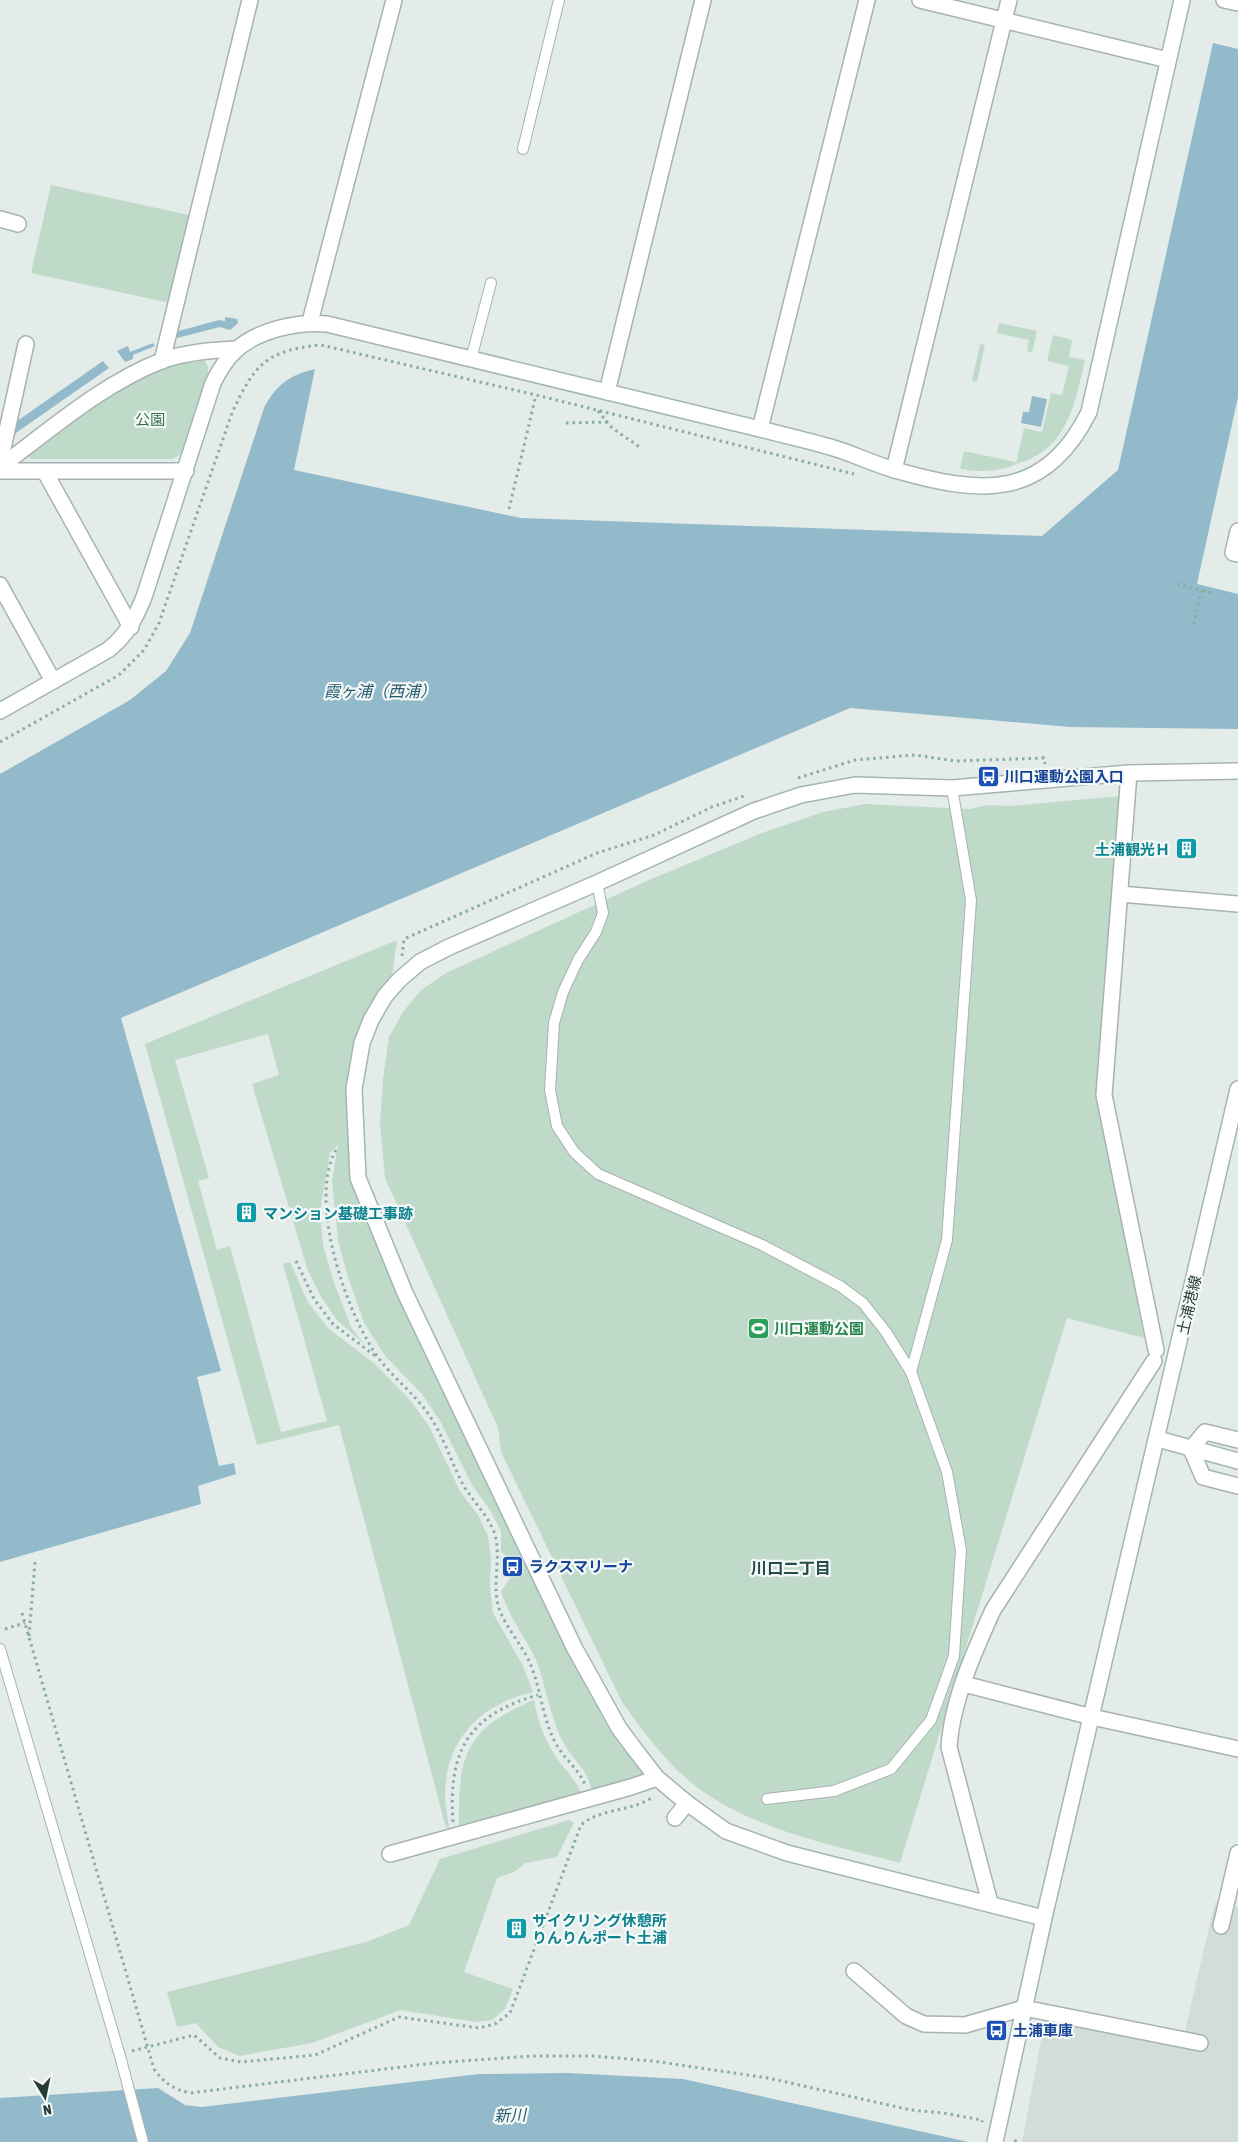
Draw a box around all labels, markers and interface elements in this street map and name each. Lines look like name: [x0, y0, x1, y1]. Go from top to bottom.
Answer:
park label: 公園: [135, 411, 165, 428]
water label: 霞ヶ浦（西浦）: [324, 682, 436, 700]
bus stop icon: 川口運動公園入口: [976, 764, 1000, 788]
place label: 川口運動公園入口: [1004, 768, 1124, 785]
building icon: 土浦観光Ｈ: [1174, 837, 1198, 861]
place label: 土浦観光Ｈ: [1095, 841, 1170, 858]
building icon: マンション基礎工事跡: [235, 1201, 259, 1225]
place label: マンション基礎工事跡: [263, 1205, 413, 1222]
street label: 土浦港線: [1174, 1274, 1204, 1336]
sports icon: 川口運動公園: [746, 1316, 770, 1340]
place label: 川口運動公園: [774, 1320, 864, 1337]
bus stop icon: ラクスマリーナ: [501, 1554, 525, 1578]
place label: ラクスマリーナ: [529, 1558, 633, 1575]
district label: 川口二丁目: [751, 1559, 831, 1577]
place label: サイクリング休憩所 りんりんポート土浦: [532, 1912, 667, 1946]
building icon: サイクリング休憩所 りんりんポート土浦: [504, 1917, 528, 1941]
bus stop icon: 土浦車庫: [985, 2018, 1009, 2042]
place label: 土浦車庫: [1013, 2022, 1073, 2039]
north arrow: [20, 2072, 70, 2122]
text: N: [42, 2101, 53, 2118]
water label: 新川: [494, 2105, 528, 2125]

